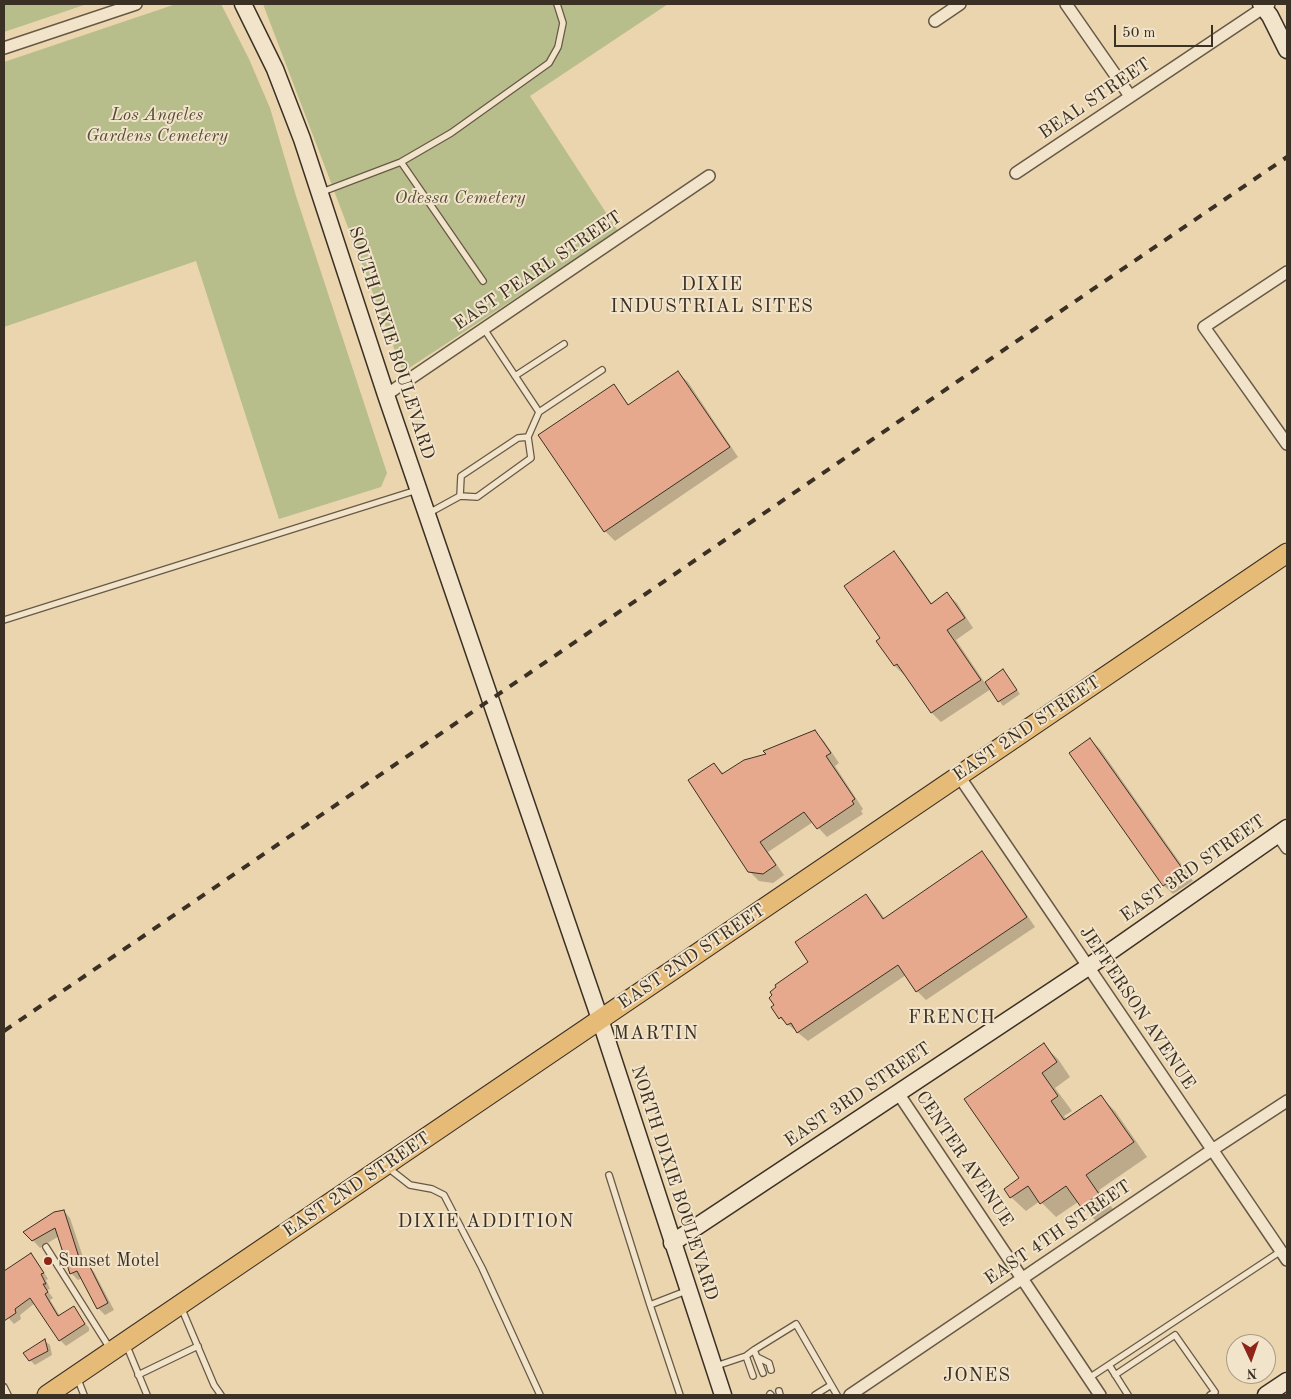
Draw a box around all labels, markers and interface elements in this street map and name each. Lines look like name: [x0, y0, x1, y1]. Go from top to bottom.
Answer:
scale bar: [1116, 15, 1215, 47]
text: 50 m: [1122, 26, 1156, 41]
street label: BEAL STREET: [1035, 54, 1155, 144]
park label: Los Angeles Gardens Cemetery: [86, 104, 228, 146]
park label: Odessa Cemetery: [395, 187, 525, 209]
street label: EAST PEARL STREET: [450, 207, 626, 335]
street label: SOUTH DIXIE BOULEVARD: [343, 224, 439, 462]
district label: DIXIE INDUSTRIAL SITES: [608, 274, 816, 318]
street label: EAST 2ND STREET: [949, 672, 1105, 786]
street label: EAST 3RD STREET: [1116, 811, 1270, 927]
street label: EAST 2ND STREET: [614, 900, 770, 1014]
street label: JEFFERSON AVENUE: [1074, 922, 1200, 1094]
district label: FRENCH: [907, 1007, 997, 1029]
district label: MARTIN: [612, 1023, 700, 1045]
street label: EAST 3RD STREET: [781, 1038, 935, 1152]
street label: NORTH DIXIE BOULEVARD: [626, 1063, 722, 1303]
street label: CENTER AVENUE: [911, 1087, 1017, 1231]
street label: EAST 2ND STREET: [279, 1128, 435, 1242]
street label: EAST 4TH STREET: [981, 1176, 1135, 1290]
district label: DIXIE ADDITION: [396, 1211, 576, 1233]
place label: Sunset Motel: [58, 1250, 159, 1272]
marker: Sunset Motel: [42, 1255, 54, 1267]
north arrow: [1226, 1334, 1276, 1384]
district label: JONES: [942, 1365, 1012, 1387]
text: N: [1246, 1366, 1257, 1380]

